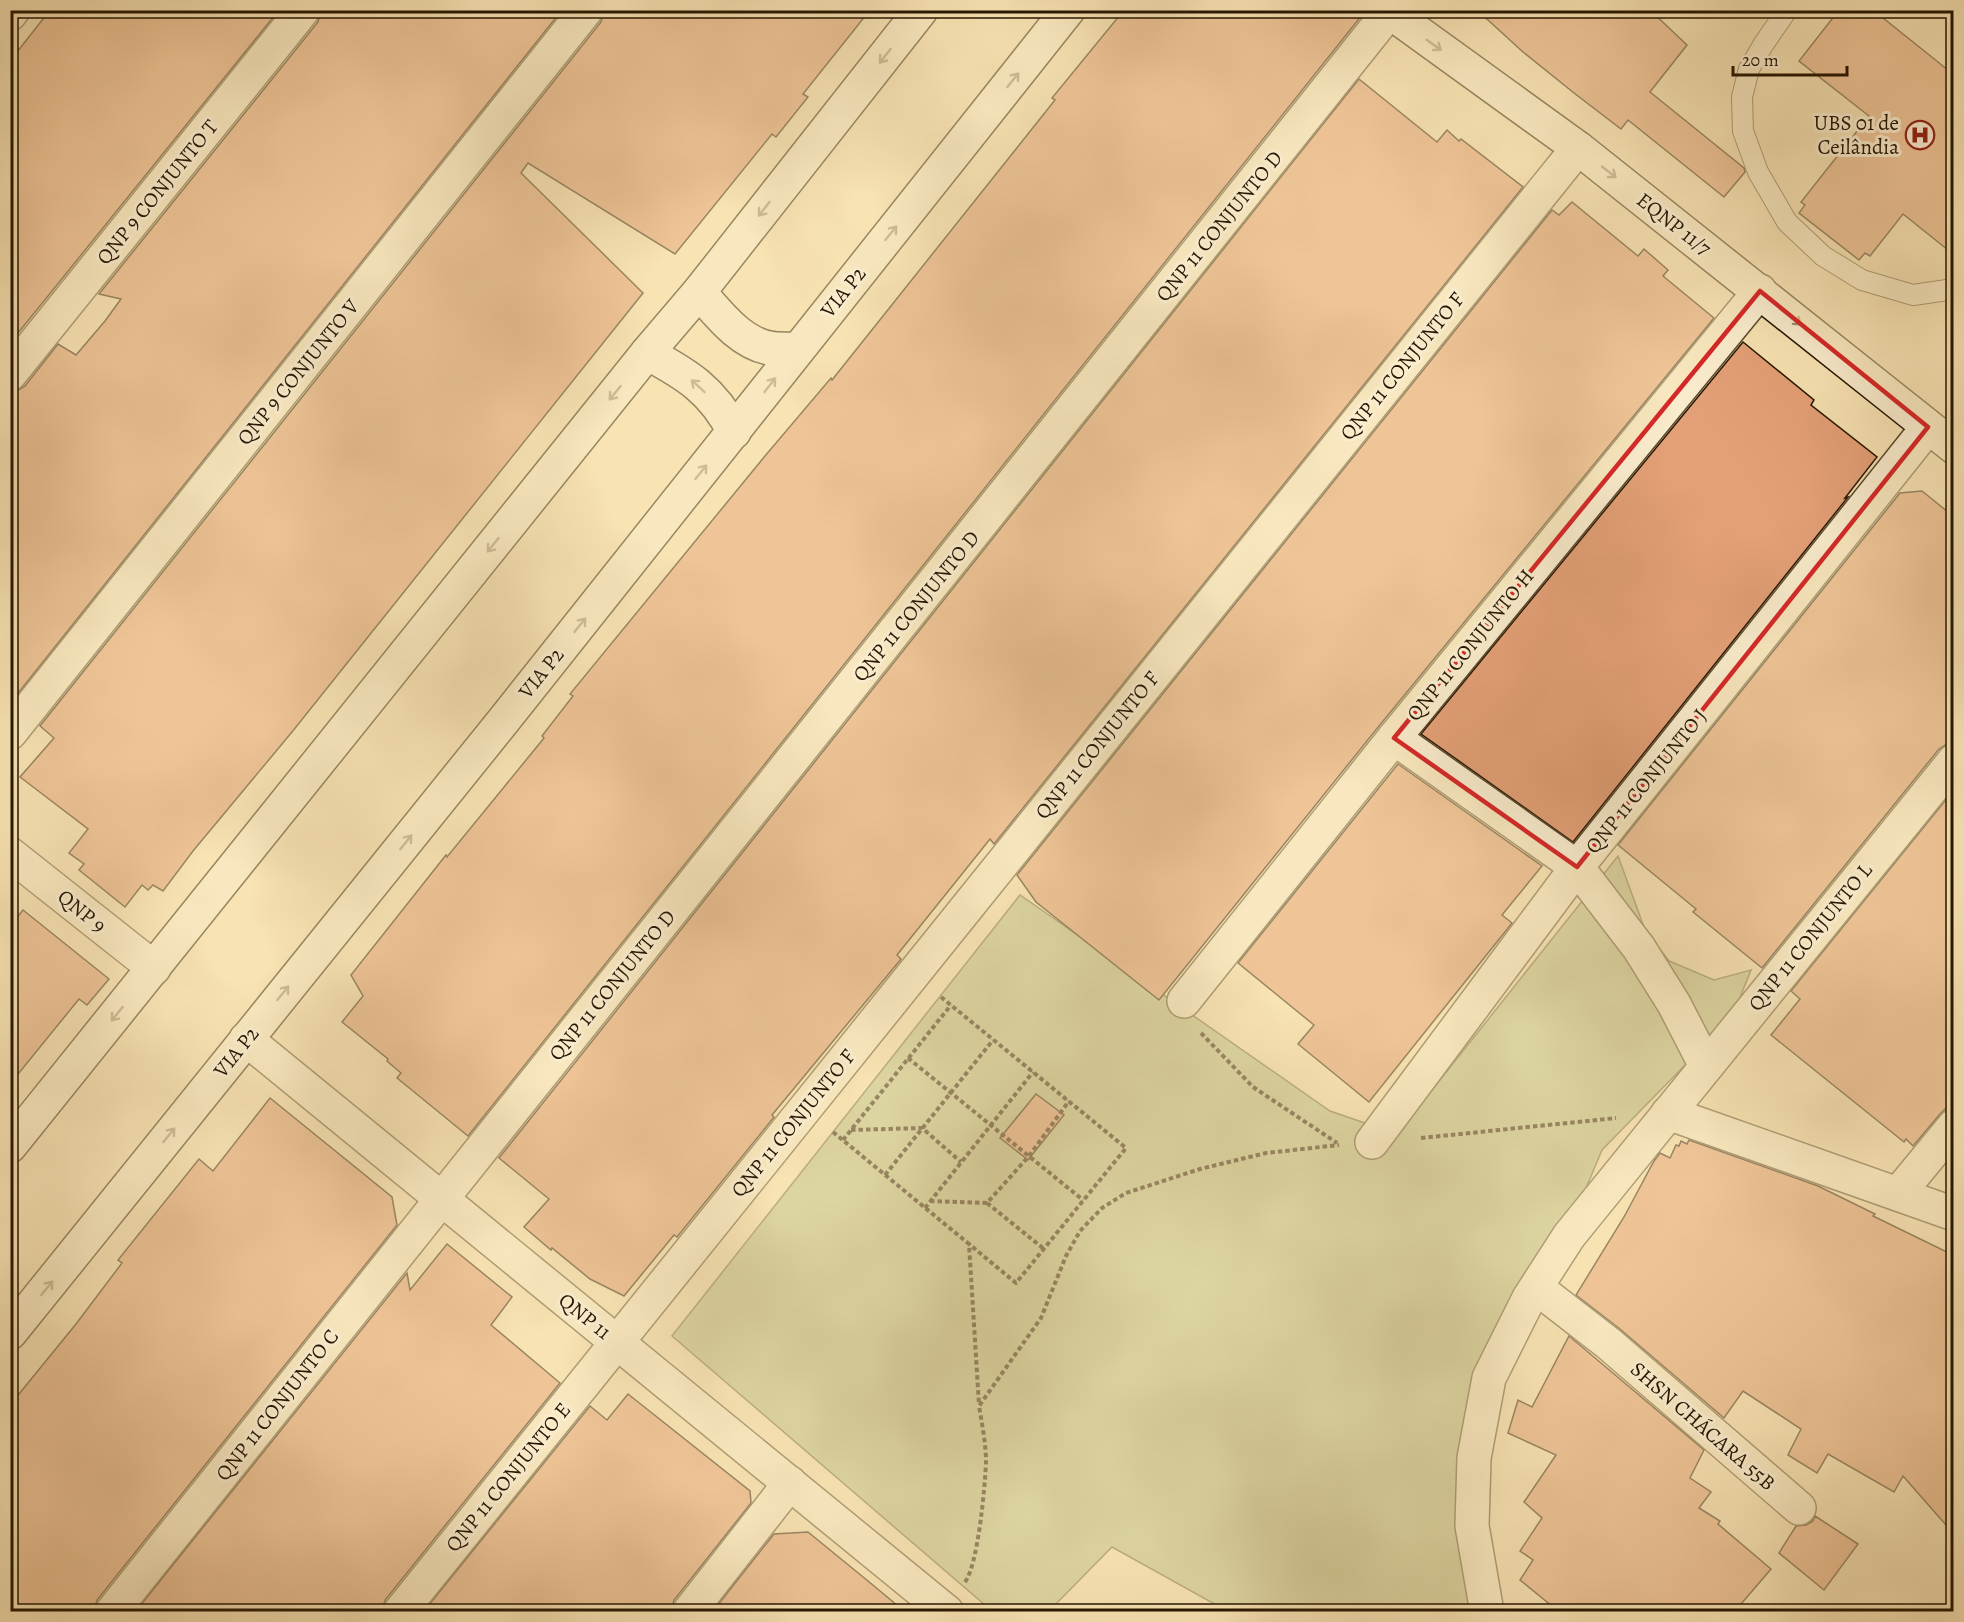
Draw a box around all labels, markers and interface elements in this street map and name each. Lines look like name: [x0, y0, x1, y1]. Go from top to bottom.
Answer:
one-way arrow: [1426, 38, 1442, 51]
scale bar: [1733, 39, 1847, 77]
one-way arrow: [879, 48, 892, 64]
text: 20 m: [1742, 48, 1779, 72]
one-way arrow: [1006, 72, 1019, 88]
place label: UBS 01 de Ceilândia: [1814, 109, 1899, 161]
street label: QNP 9 CONJUNTO T: [90, 113, 225, 270]
hospital icon: UBS 01 de Ceilândia: [1904, 119, 1936, 151]
street label: QNP 11 CONJUNTO D: [1149, 145, 1289, 307]
one-way arrow: [1600, 165, 1616, 178]
street label: EQNP 11/7: [1631, 186, 1717, 262]
one-way arrow: [758, 201, 771, 217]
one-way arrow: [884, 225, 897, 241]
street label: VIA P2: [813, 261, 872, 324]
street label: QNP 11 CONJUNTO F: [1334, 286, 1471, 446]
street label: QNP 9 CONJUNTO V: [230, 293, 366, 451]
one-way arrow: [1786, 313, 1802, 326]
one-way arrow: [763, 378, 776, 394]
one-way arrow: [691, 379, 706, 393]
one-way arrow: [608, 385, 621, 401]
one-way arrow: [695, 464, 708, 480]
street label: QNP 11 CONJUNTO D: [846, 525, 986, 687]
one-way arrow: [486, 537, 499, 553]
street label: QNP 11 CONJUNTO H: [1400, 563, 1540, 727]
one-way arrow: [573, 617, 586, 633]
street label: VIA P2: [511, 642, 570, 705]
street label: QNP 11 CONJUNTO F: [1029, 665, 1166, 825]
street label: QNP 11 CONJUNTO J: [1579, 703, 1713, 859]
one-way arrow: [399, 834, 412, 850]
street label: QNP 11 CONJUNTO L: [1742, 857, 1879, 1017]
street label: QNP 9: [52, 883, 112, 939]
street label: QNP 11 CONJUNTO D: [542, 904, 682, 1066]
one-way arrow: [277, 985, 290, 1001]
one-way arrow: [111, 1005, 124, 1021]
street label: VIA P2: [206, 1021, 265, 1084]
street label: QNP 11 CONJUNTO F: [725, 1043, 862, 1203]
one-way arrow: [162, 1128, 175, 1144]
one-way arrow: [41, 1280, 54, 1296]
street label: QNP 11: [553, 1286, 617, 1346]
street label: QNP 11 CONJUNTO C: [209, 1323, 345, 1487]
street label: SHSN CHÁCARA 55B: [1625, 1355, 1781, 1497]
street label: QNP 11 CONJUNTO E: [439, 1396, 577, 1558]

